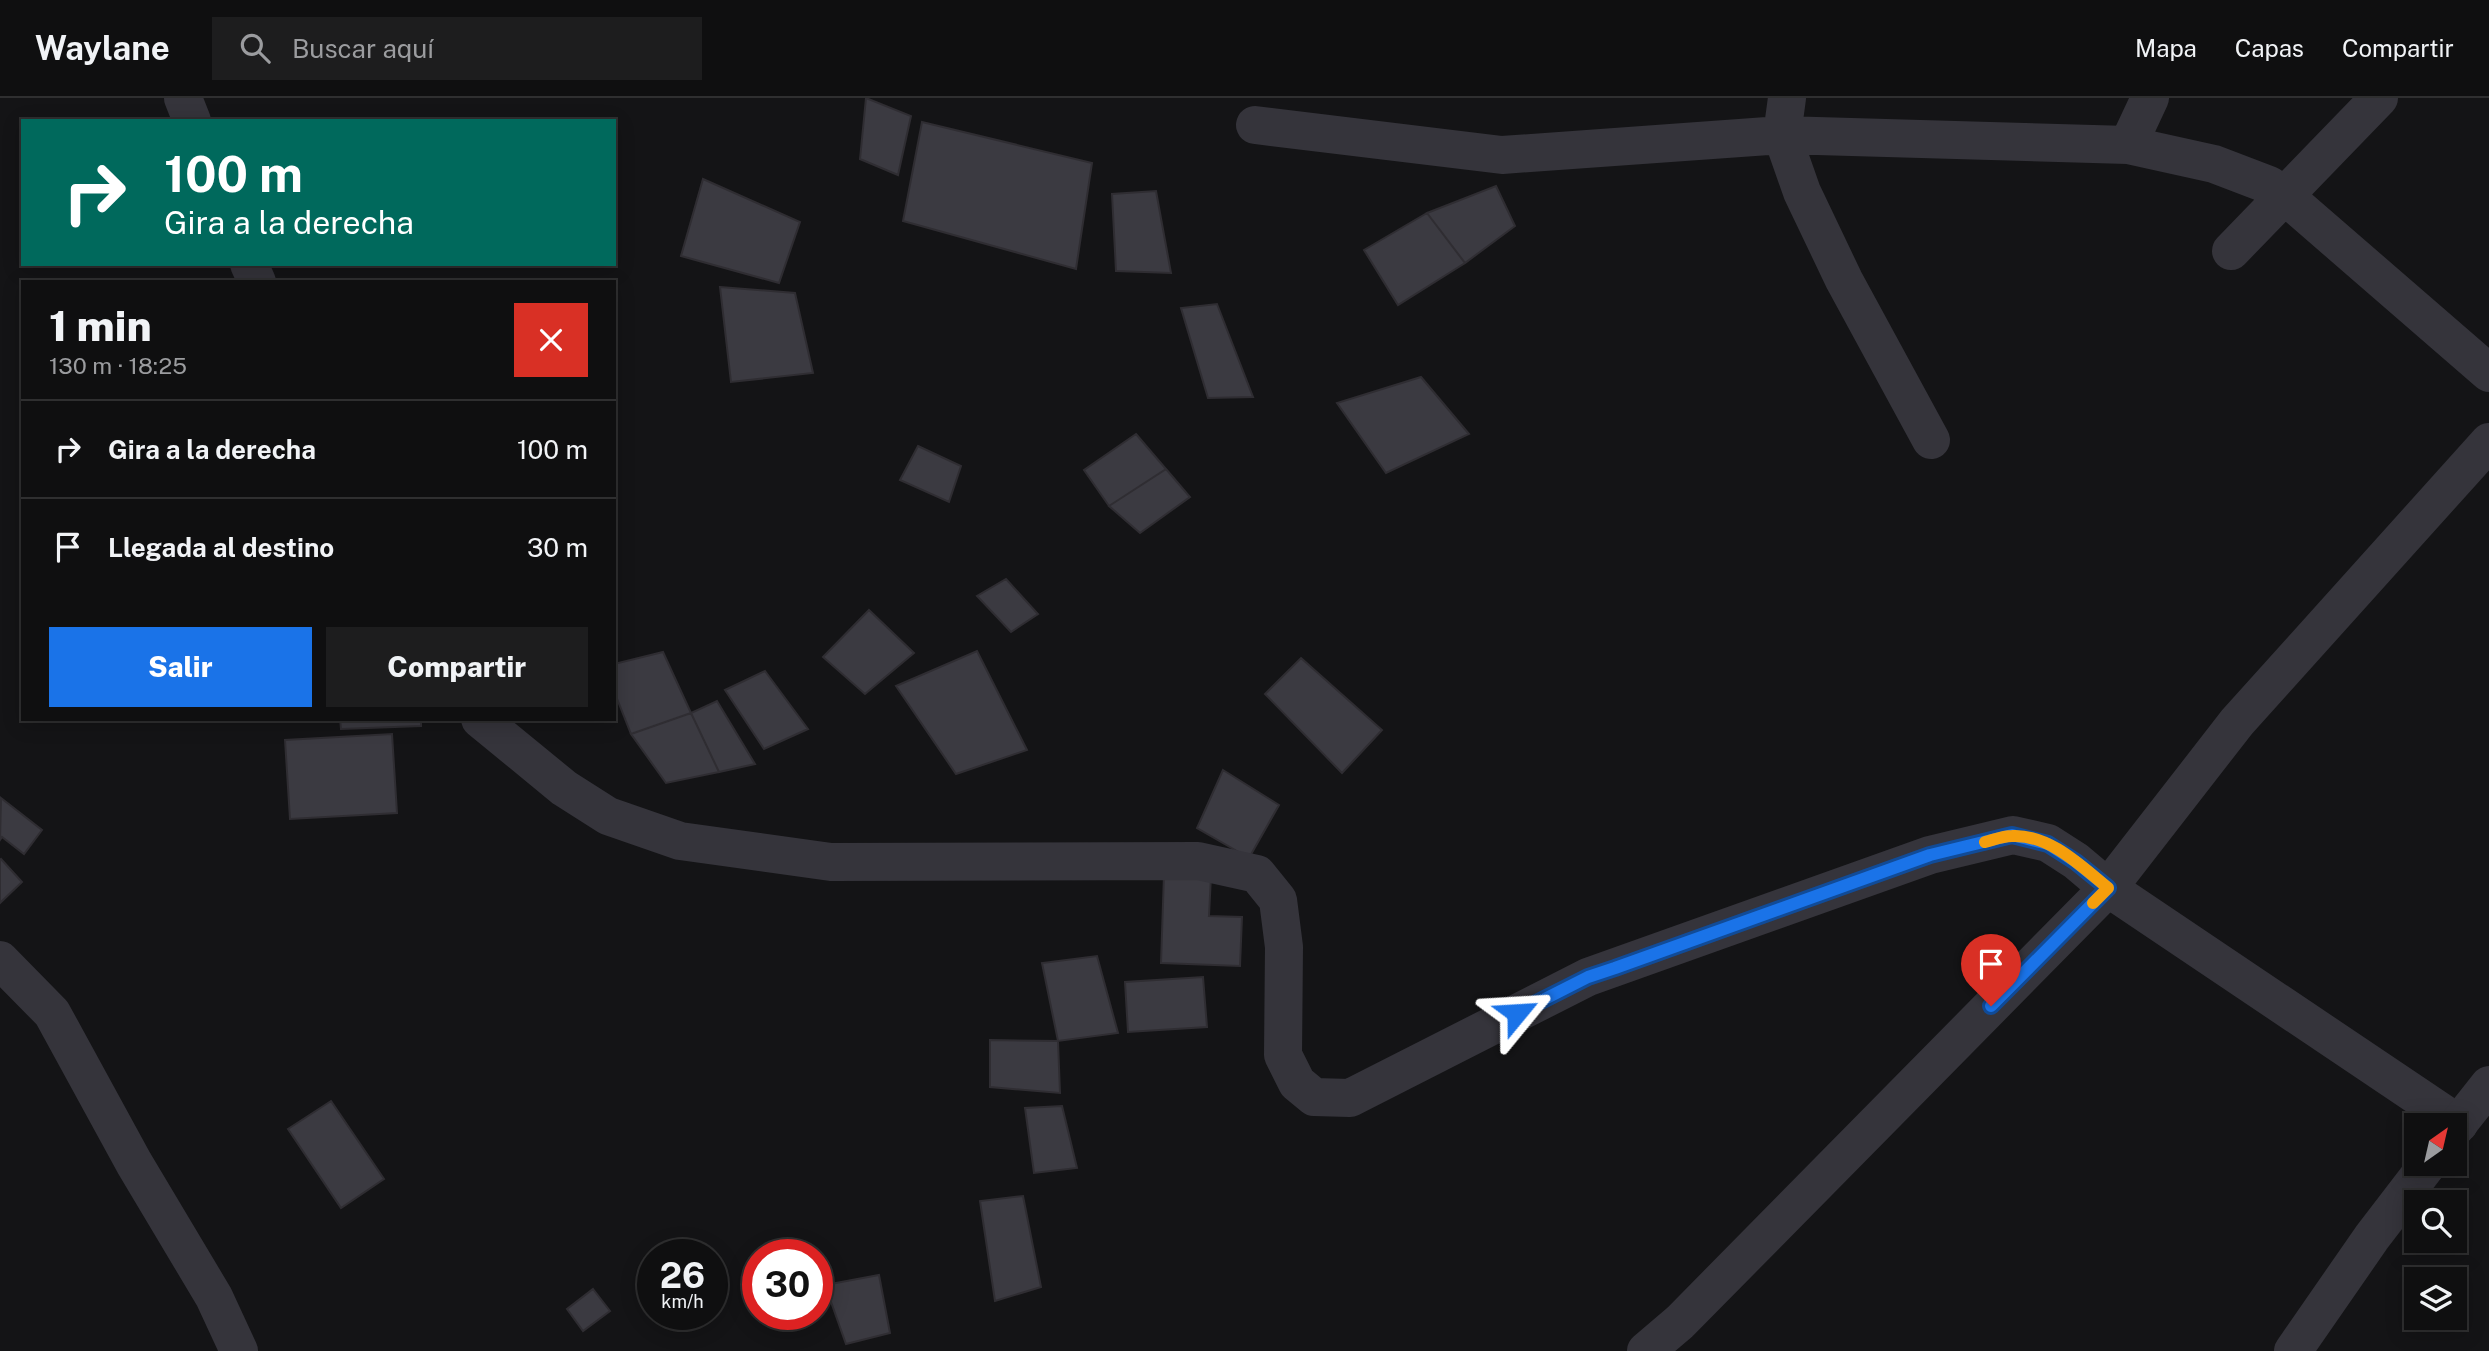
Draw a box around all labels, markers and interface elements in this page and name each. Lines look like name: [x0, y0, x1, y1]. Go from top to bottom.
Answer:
search box: [212, 17, 702, 80]
text: Waylane: [35, 29, 170, 67]
icon: search: [236, 29, 274, 67]
text: Buscar aquí: [292, 33, 434, 64]
text: Mapa: [2135, 34, 2197, 62]
text: Capas: [2235, 34, 2304, 62]
text: Compartir: [2342, 34, 2454, 62]
text: 100 m: [164, 145, 303, 203]
icon: right: [49, 147, 140, 238]
text: Gira a la derecha: [164, 204, 414, 241]
text: 1 min: [49, 301, 152, 350]
button: close: [514, 303, 588, 377]
text: 130 m · 18:25: [49, 352, 187, 379]
icon: right: [49, 430, 87, 468]
text: Gira a la derecha: [108, 434, 316, 465]
text: 100 m: [517, 434, 588, 465]
icon: arrive: [49, 528, 87, 566]
text: Llegada al destino: [108, 532, 334, 563]
text: 30 m: [527, 532, 588, 563]
button: Salir: [49, 627, 312, 707]
button: Compartir: [326, 627, 588, 707]
pin: [1961, 934, 2021, 1006]
icon: arrive: [1972, 945, 2010, 983]
position arrow: [1480, 976, 1554, 1050]
north arrow: [2404, 1113, 2468, 1176]
map controls: [2404, 1113, 2467, 1330]
button: search: [2404, 1190, 2467, 1253]
speed limit sign: 30: [742, 1239, 833, 1330]
text: 26: [660, 1255, 705, 1296]
button: layers: [2404, 1267, 2467, 1330]
text: km/h: [661, 1291, 704, 1312]

